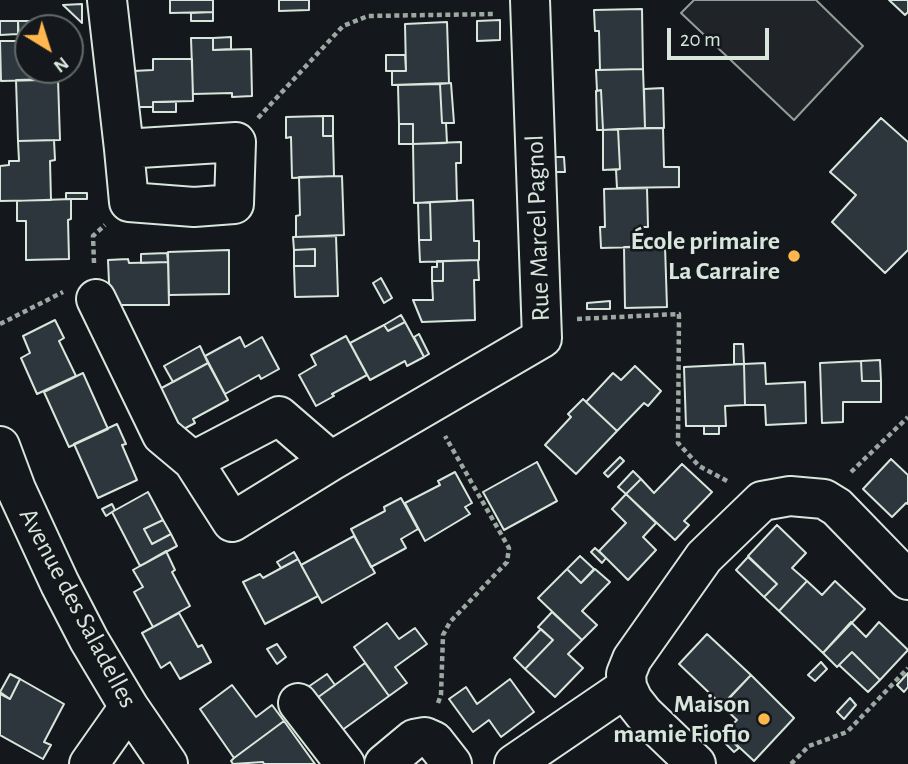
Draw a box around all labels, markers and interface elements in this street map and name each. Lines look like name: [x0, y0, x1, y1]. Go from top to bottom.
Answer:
north arrow: [14, 14, 84, 84]
scale bar: [670, 14, 772, 58]
text: 20 m: [680, 29, 721, 50]
text: N: [50, 53, 72, 76]
street label: Rue Marcel Pagnol: [519, 134, 557, 322]
place label: École primaire La Carraire: [631, 225, 780, 286]
marker: École primaire La Carraire: [786, 248, 802, 264]
street label: Avenue des Saladelles: [12, 503, 144, 713]
place label: Maison mamie Fiofio: [613, 688, 750, 750]
marker: Maison mamie Fiofio: [756, 711, 772, 727]

